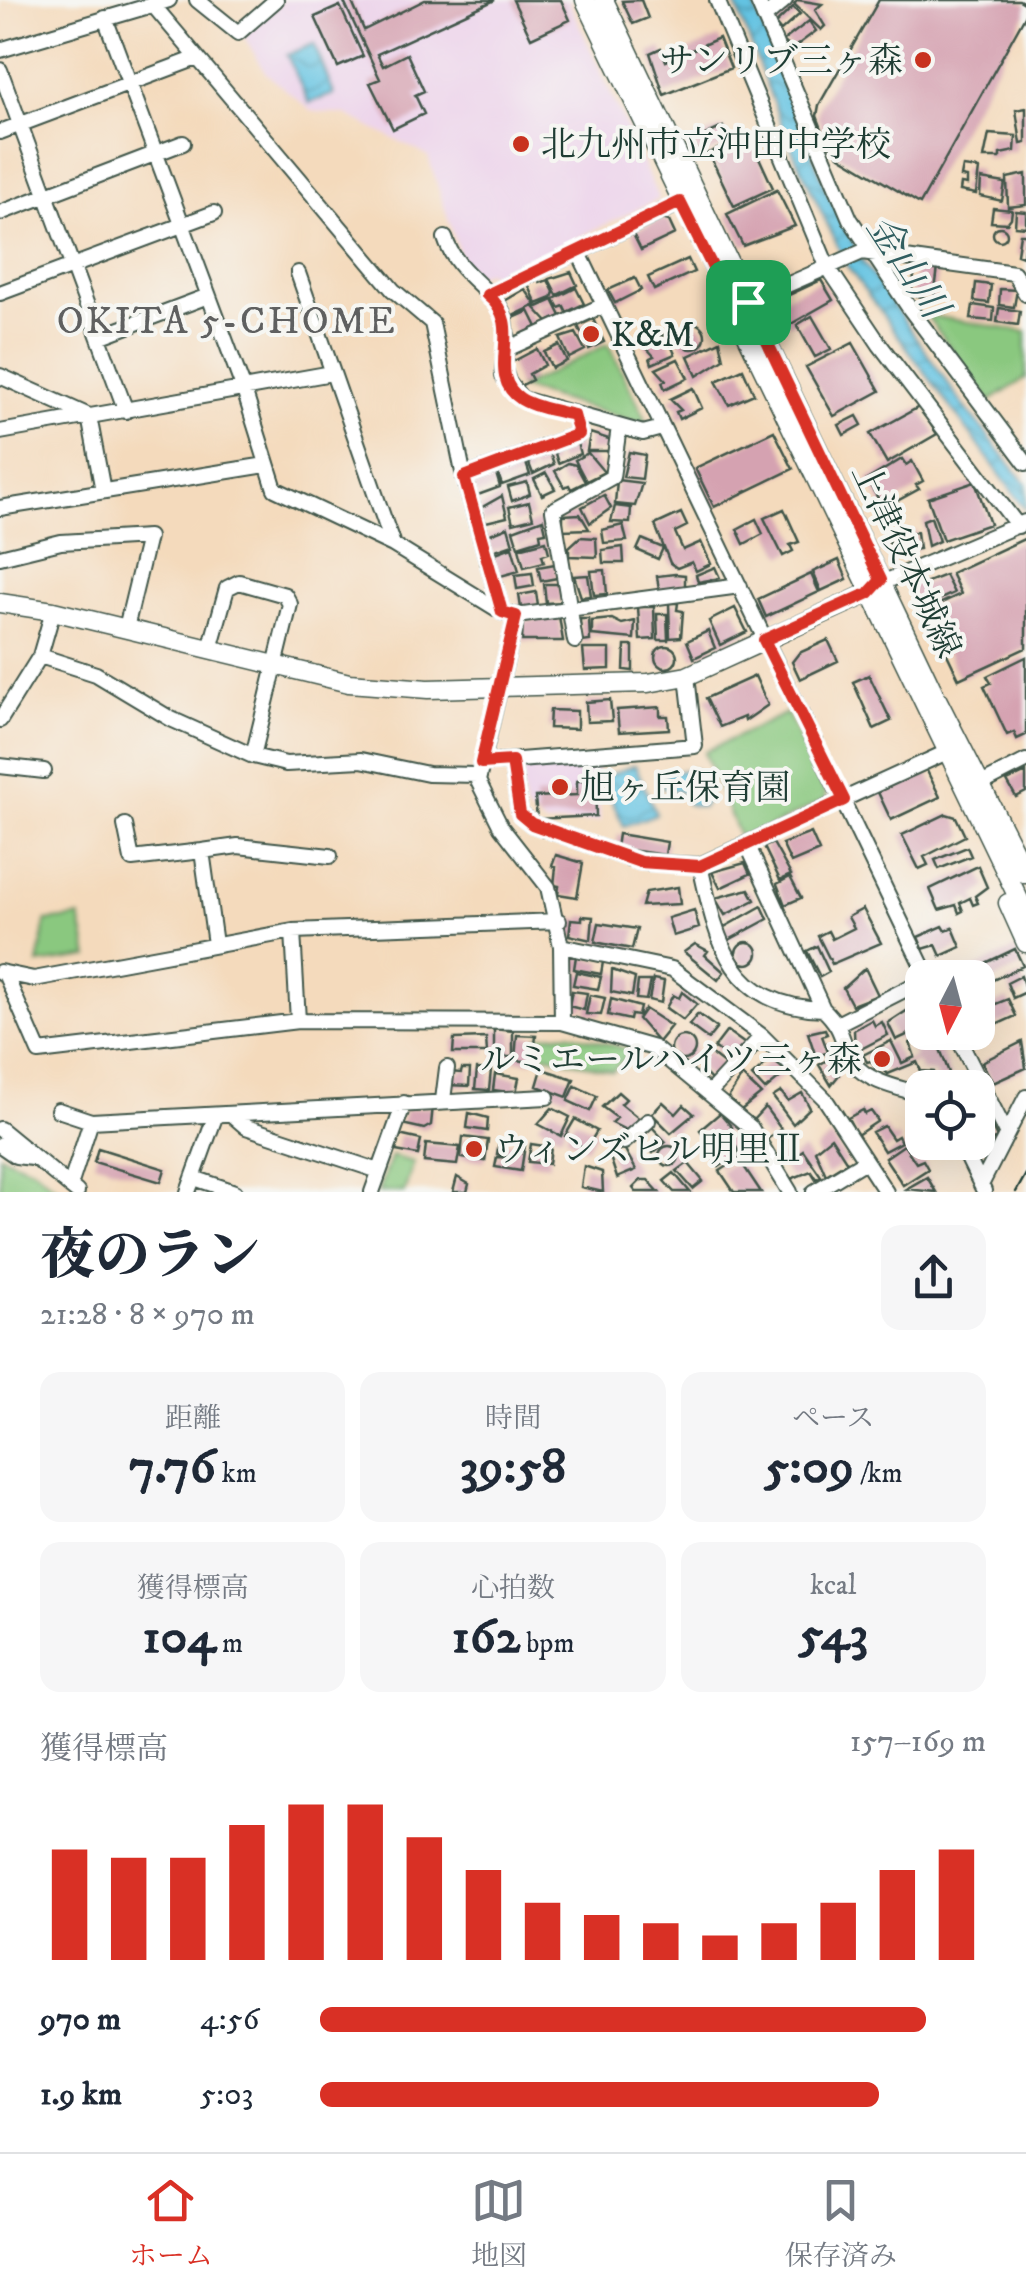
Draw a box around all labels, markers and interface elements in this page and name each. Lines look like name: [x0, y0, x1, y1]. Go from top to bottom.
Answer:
place label: サンリブ三ヶ森: [660, 40, 903, 84]
marker: サンリブ三ヶ森: [912, 49, 934, 71]
place label: 北九州市立沖田中学校: [541, 124, 891, 168]
marker: 北九州市立沖田中学校: [510, 133, 532, 155]
water label: 金山川: [855, 206, 960, 331]
pin: [706, 260, 791, 345]
icon: arrive: [721, 275, 776, 330]
district label: OKITA 5-CHOME: [57, 298, 397, 346]
place label: K&M: [611, 314, 695, 358]
marker: K&M: [580, 323, 602, 345]
street label: 上津役本城線: [841, 456, 970, 665]
place label: 旭ヶ丘保育園: [580, 767, 790, 811]
marker: 旭ヶ丘保育園: [549, 776, 571, 798]
north arrow: [905, 960, 995, 1050]
map controls: [905, 960, 995, 1160]
place label: ルミエールハイツ三ヶ森: [480, 1039, 862, 1083]
marker: ルミエールハイツ三ヶ森: [871, 1048, 893, 1070]
button: locate: [905, 1070, 995, 1160]
place label: ウィンズヒル明里Ⅱ: [494, 1129, 806, 1173]
marker: ウィンズヒル明里Ⅱ: [463, 1138, 485, 1160]
text: 夜のラン: [40, 1223, 260, 1292]
button: share: [881, 1225, 986, 1330]
text: 21:28 · 8 × 970 m: [40, 1295, 255, 1335]
text: 距離: [165, 1401, 221, 1436]
text: 時間: [485, 1401, 541, 1436]
text: ペース: [792, 1401, 875, 1436]
text: 7.76: [129, 1436, 216, 1499]
text: 39:58: [460, 1436, 566, 1499]
text: 5:09: [764, 1436, 854, 1499]
text: km: [216, 1456, 257, 1491]
text: /km: [854, 1456, 902, 1491]
text: kcal: [810, 1568, 856, 1603]
text: 獲得標高: [137, 1571, 249, 1606]
text: 心拍数: [471, 1571, 555, 1606]
text: 543: [799, 1603, 868, 1666]
text: 104: [142, 1606, 216, 1669]
text: 162: [452, 1606, 520, 1669]
text: m: [216, 1626, 243, 1661]
text: bpm: [520, 1626, 574, 1661]
text: 157–169 m: [850, 1722, 986, 1762]
text: 獲得標高: [40, 1730, 168, 1770]
text: 970 m: [40, 2000, 121, 2040]
text: 4:56: [200, 2000, 259, 2040]
text: 1.9 km: [40, 2075, 122, 2115]
text: 5:03: [200, 2075, 253, 2115]
tab: ホーム: [129, 2173, 213, 2274]
tab: 地図: [471, 2173, 527, 2274]
tab: 保存済み: [785, 2173, 897, 2274]

